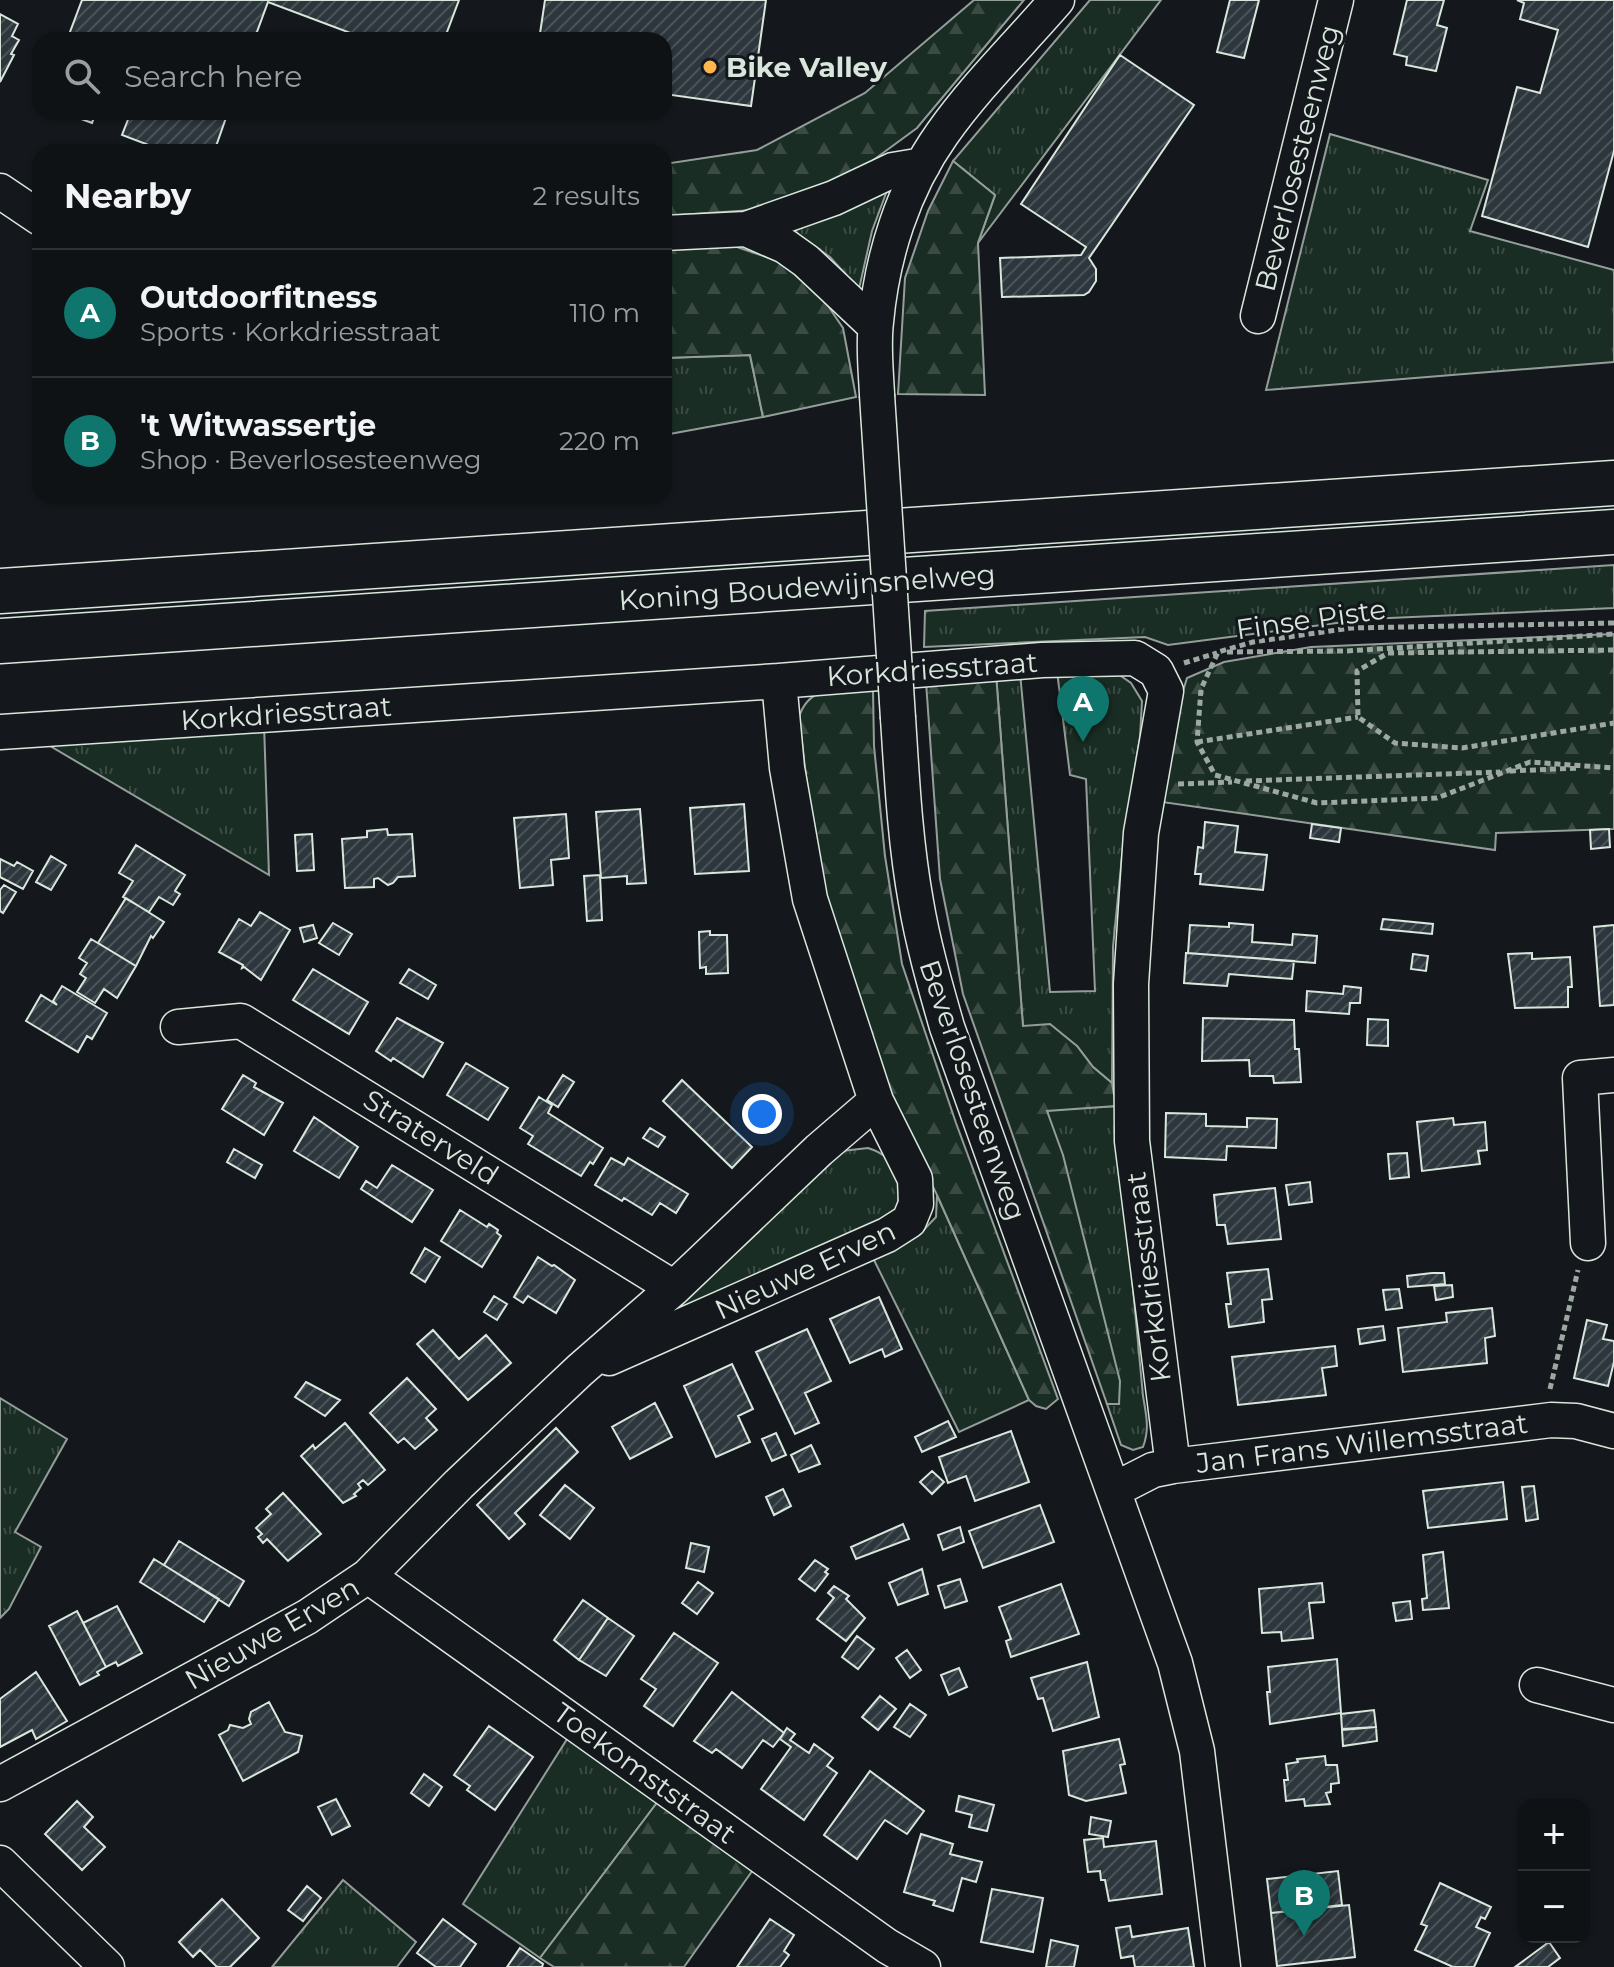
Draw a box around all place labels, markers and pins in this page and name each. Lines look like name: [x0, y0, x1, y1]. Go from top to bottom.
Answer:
place label: Bike Valley: [726, 50, 887, 84]
marker: Bike Valley: [701, 58, 719, 76]
pin: A: [1057, 676, 1109, 742]
pin: B: [1278, 1870, 1330, 1936]

